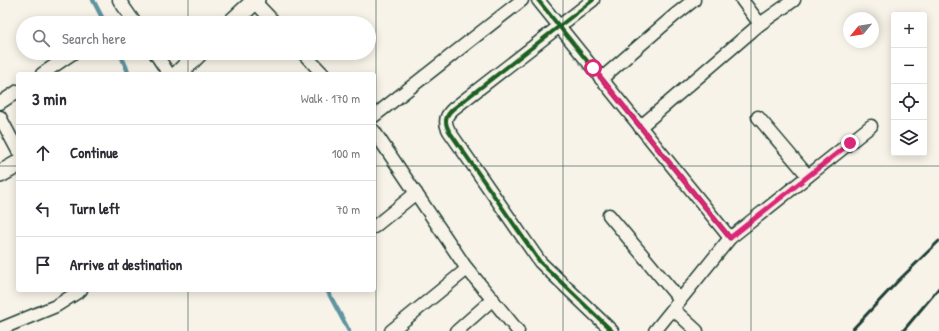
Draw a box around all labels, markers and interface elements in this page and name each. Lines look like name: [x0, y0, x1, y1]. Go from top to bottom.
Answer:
north arrow: [843, 12, 879, 48]
map controls: [891, 12, 927, 156]
button: +: [891, 12, 927, 48]
search box: [16, 16, 376, 60]
icon: search: [30, 27, 52, 49]
text: Search here: [62, 28, 126, 49]
button: −: [891, 48, 927, 84]
route start: [584, 59, 602, 77]
button: locate: [891, 84, 927, 120]
text: 3 min: [32, 87, 67, 110]
text: Walk · 170 m: [301, 89, 360, 107]
button: layers: [891, 120, 927, 156]
route end: [841, 134, 859, 152]
icon: ahead: [32, 142, 54, 164]
text: Continue: [70, 142, 118, 163]
text: 100 m: [332, 144, 360, 162]
icon: left: [32, 198, 54, 220]
text: Turn left: [70, 198, 120, 219]
text: 70 m: [336, 200, 360, 218]
icon: arrive: [32, 254, 54, 276]
text: Arrive at destination: [70, 254, 182, 275]

